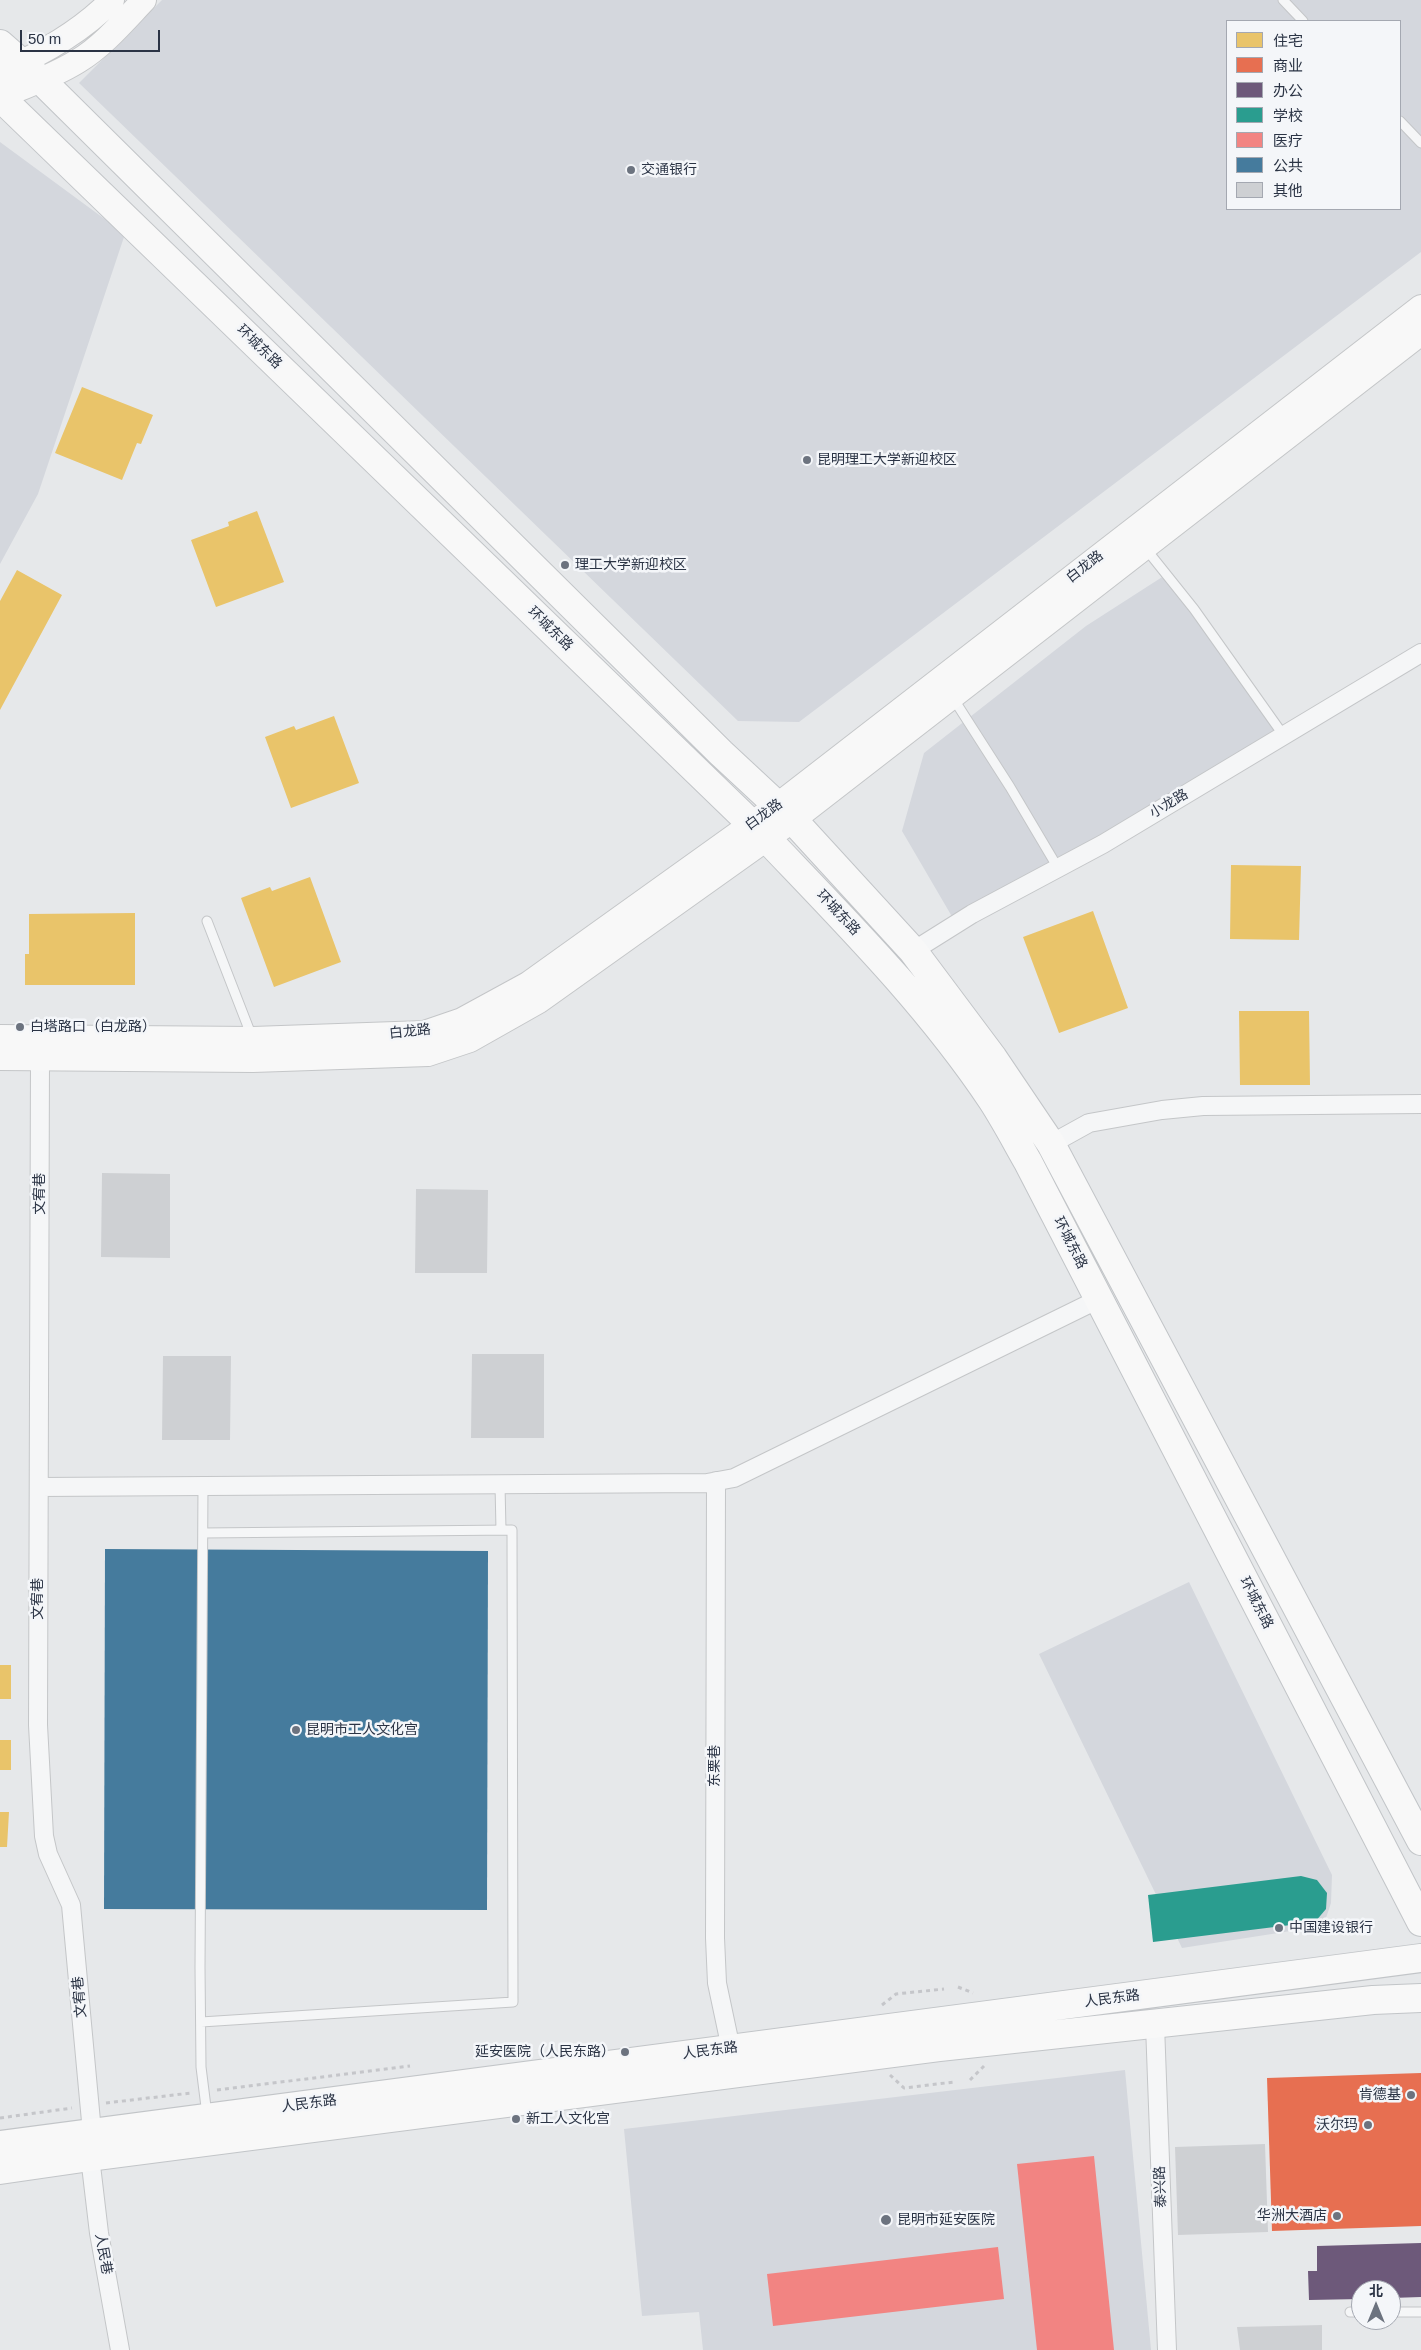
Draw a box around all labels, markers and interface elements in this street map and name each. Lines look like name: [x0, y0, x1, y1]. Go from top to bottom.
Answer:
scale bar: [22, 20, 162, 52]
legend: [1226, 20, 1401, 210]
text: 50 m: [28, 30, 61, 47]
text: 住宅: [1273, 32, 1303, 49]
text: 商业: [1273, 57, 1303, 74]
text: 办公: [1273, 82, 1303, 99]
text: 学校: [1273, 107, 1303, 124]
text: 医疗: [1273, 132, 1303, 149]
text: 公共: [1273, 157, 1303, 174]
place label: 交通银行: [641, 162, 697, 178]
marker: 交通银行: [625, 164, 637, 176]
text: 其他: [1273, 182, 1303, 199]
street label: 环城东路: [233, 322, 285, 372]
place label: 昆明理工大学新迎校区: [817, 452, 957, 468]
marker: 昆明理工大学新迎校区: [801, 454, 813, 466]
street label: 白龙路: [1063, 547, 1107, 587]
place label: 理工大学新迎校区: [575, 557, 687, 573]
marker: 理工大学新迎校区: [559, 559, 571, 571]
street label: 环城东路: [524, 604, 576, 654]
street label: 小龙路: [1147, 786, 1191, 822]
street label: 白龙路: [742, 796, 786, 834]
street label: 环城东路: [813, 887, 863, 939]
place label: 白塔路口（白龙路）: [30, 1019, 156, 1035]
marker: 白塔路口（白龙路）: [14, 1021, 26, 1033]
street label: 白龙路: [388, 1021, 432, 1043]
street label: 文宥巷: [32, 1173, 48, 1215]
street label: 环城东路: [1050, 1214, 1090, 1272]
street label: 环城东路: [1236, 1574, 1276, 1632]
street label: 文宥巷: [30, 1578, 46, 1620]
place label: 昆明市工人文化宫: [306, 1722, 418, 1738]
marker: 昆明市工人文化宫: [290, 1724, 302, 1736]
street label: 东栗巷: [707, 1745, 723, 1787]
place label: 中国建设银行: [1289, 1920, 1373, 1936]
marker: 中国建设银行: [1273, 1922, 1285, 1934]
street label: 文宥巷: [70, 1975, 90, 2019]
street label: 人民东路: [1083, 1987, 1141, 2011]
street label: 人民东路: [681, 2039, 739, 2063]
place label: 延安医院（人民东路）: [475, 2044, 615, 2060]
marker: 延安医院（人民东路）: [619, 2046, 631, 2058]
place label: 肯德基: [1359, 2087, 1401, 2103]
marker: 肯德基: [1405, 2089, 1417, 2101]
street label: 人民东路: [280, 2092, 338, 2116]
place label: 新工人文化宫: [526, 2111, 610, 2127]
marker: 新工人文化宫: [510, 2113, 522, 2125]
place label: 沃尔玛: [1316, 2117, 1358, 2133]
marker: 沃尔玛: [1362, 2119, 1374, 2131]
street label: 泰兴路: [1152, 2166, 1170, 2208]
place label: 华洲大酒店: [1257, 2208, 1327, 2224]
marker: 华洲大酒店: [1331, 2210, 1343, 2222]
place label: 昆明市延安医院: [897, 2212, 995, 2228]
marker: 昆明市延安医院: [879, 2213, 893, 2227]
street label: 人民巷: [91, 2232, 115, 2276]
north arrow: [1351, 2280, 1401, 2330]
text: 北: [1369, 2283, 1383, 2299]

